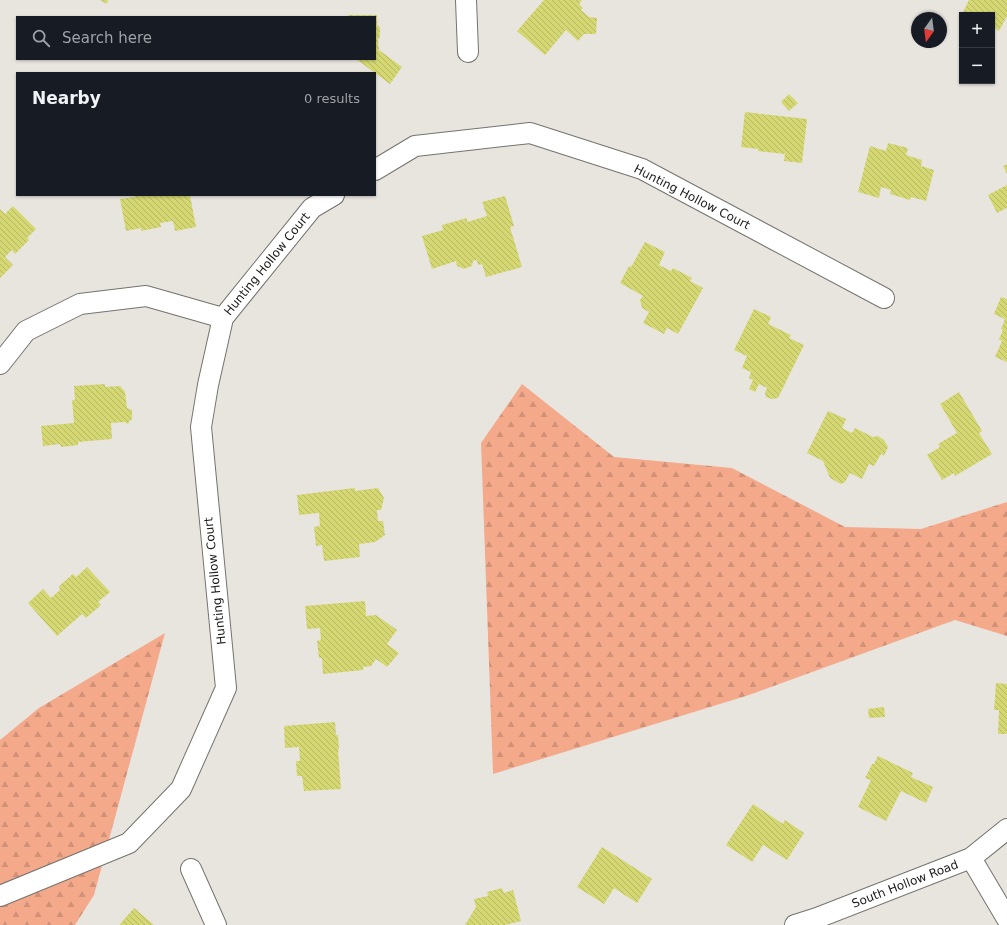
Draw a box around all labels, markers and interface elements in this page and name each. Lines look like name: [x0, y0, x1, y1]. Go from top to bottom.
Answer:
north arrow: [911, 12, 947, 48]
map controls: [959, 12, 995, 84]
button: +: [959, 12, 995, 48]
search box: [16, 16, 376, 60]
icon: search: [30, 27, 52, 49]
text: Search here: [62, 29, 152, 47]
button: −: [959, 48, 995, 84]
text: Nearby: [32, 88, 101, 108]
text: 0 results: [304, 91, 360, 106]
street label: Hunting Hollow Court: [632, 162, 753, 232]
street label: Hunting Hollow Court: [221, 210, 313, 318]
street label: Hunting Hollow Court: [201, 516, 229, 646]
street label: South Hollow Road: [850, 857, 960, 911]

